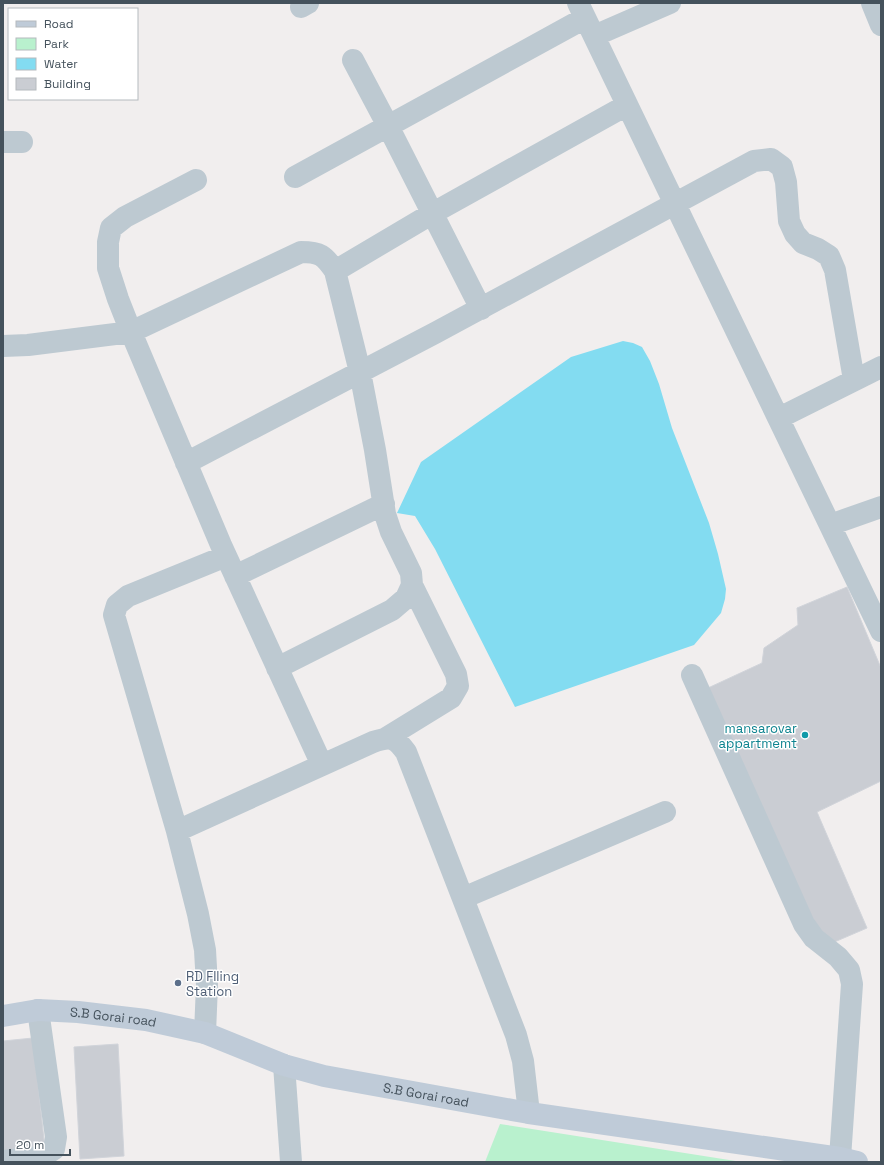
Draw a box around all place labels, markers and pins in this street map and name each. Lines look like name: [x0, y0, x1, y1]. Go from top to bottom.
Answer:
place label: mansarovar appartmemt: [719, 720, 797, 752]
marker: mansarovar appartmemt: [800, 730, 810, 740]
place label: RD FIling Station: [186, 968, 239, 1000]
marker: RD FIling Station: [173, 978, 183, 988]

